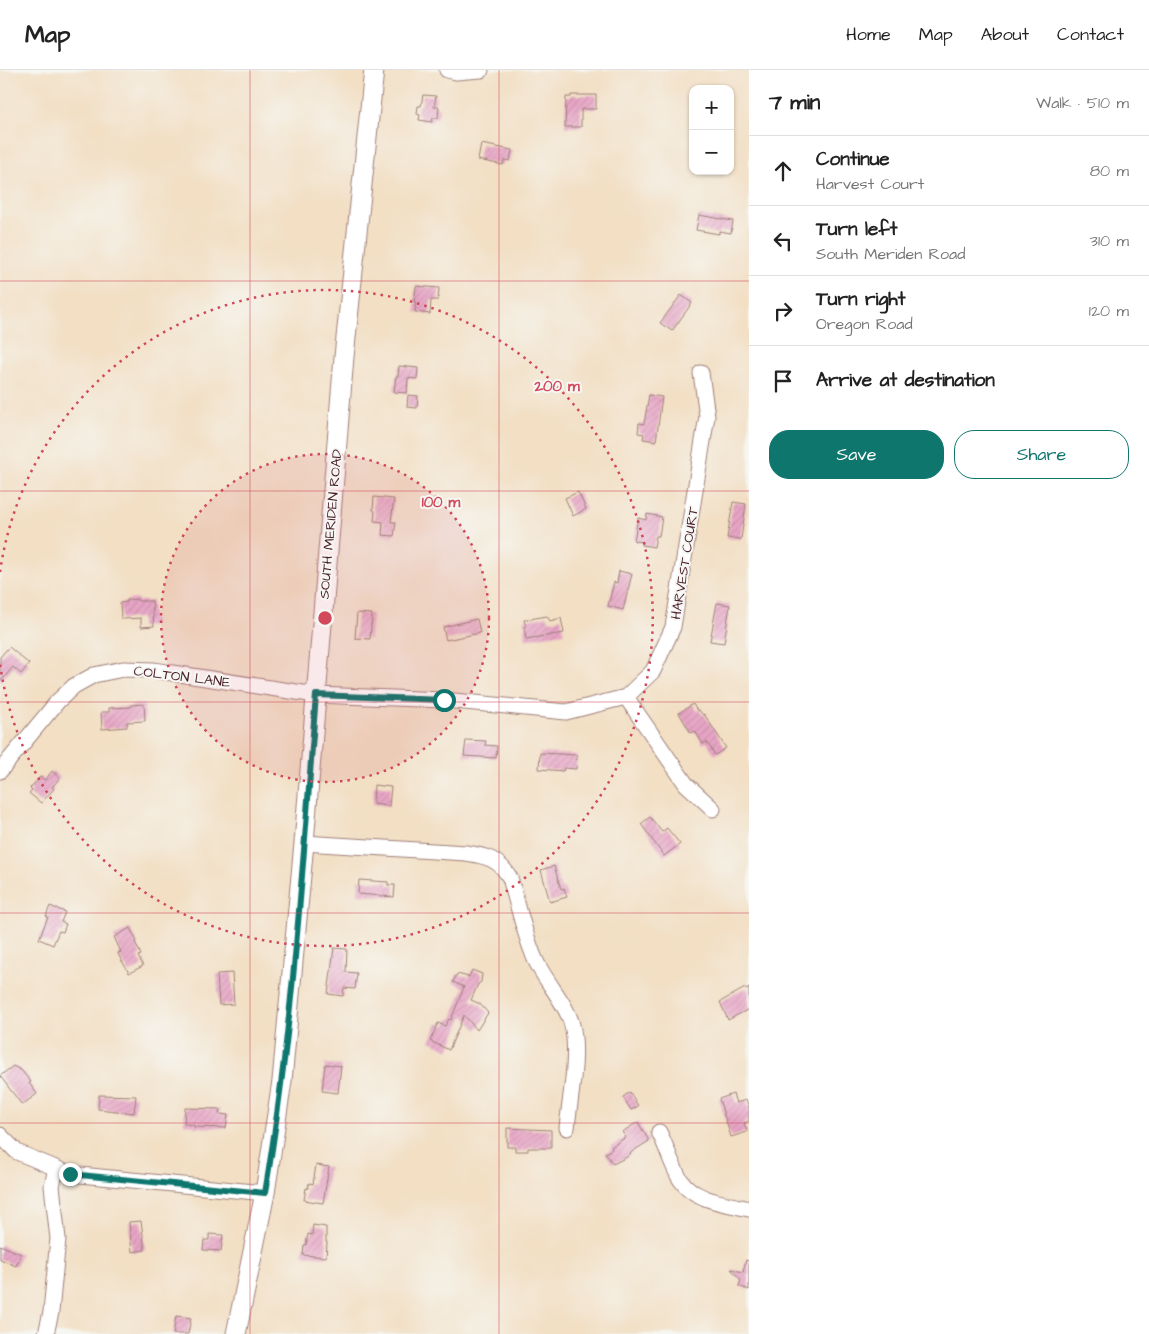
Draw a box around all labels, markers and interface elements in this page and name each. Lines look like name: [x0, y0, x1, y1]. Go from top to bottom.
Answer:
text: Map: [25, 18, 70, 52]
text: Home: [846, 22, 891, 47]
text: Map: [919, 22, 953, 47]
text: About: [981, 22, 1029, 47]
text: Contact: [1057, 22, 1124, 47]
map controls: [689, 85, 734, 175]
button: +: [689, 85, 734, 130]
text: 7 min: [769, 88, 820, 117]
text: Walk · 510 m: [1036, 92, 1129, 114]
button: −: [689, 130, 734, 175]
text: Continue: [816, 146, 890, 173]
icon: ahead: [769, 157, 797, 185]
text: 80 m: [1090, 160, 1129, 182]
text: Harvest Court: [816, 173, 924, 195]
text: Turn left: [816, 216, 897, 243]
icon: left: [769, 227, 797, 255]
text: 310 m: [1090, 230, 1129, 252]
text: South Meriden Road: [816, 243, 965, 265]
text: Turn right: [816, 286, 905, 313]
icon: right: [769, 297, 797, 325]
text: 120 m: [1089, 300, 1129, 322]
text: Oregon Road: [816, 313, 913, 335]
icon: arrive: [769, 367, 797, 395]
text: Arrive at destination: [816, 367, 995, 394]
text: 200 m: [533, 376, 580, 397]
button: Save: [769, 430, 944, 479]
button: Share: [954, 430, 1129, 479]
street label: SOUTH MERIDEN ROAD: [314, 448, 348, 600]
text: 100 m: [422, 492, 461, 513]
street label: HARVEST COURT: [666, 505, 704, 621]
centre of rings: [316, 609, 334, 627]
street label: COLTON LANE: [132, 661, 232, 693]
route start: [433, 689, 456, 712]
route end: [59, 1163, 82, 1186]

